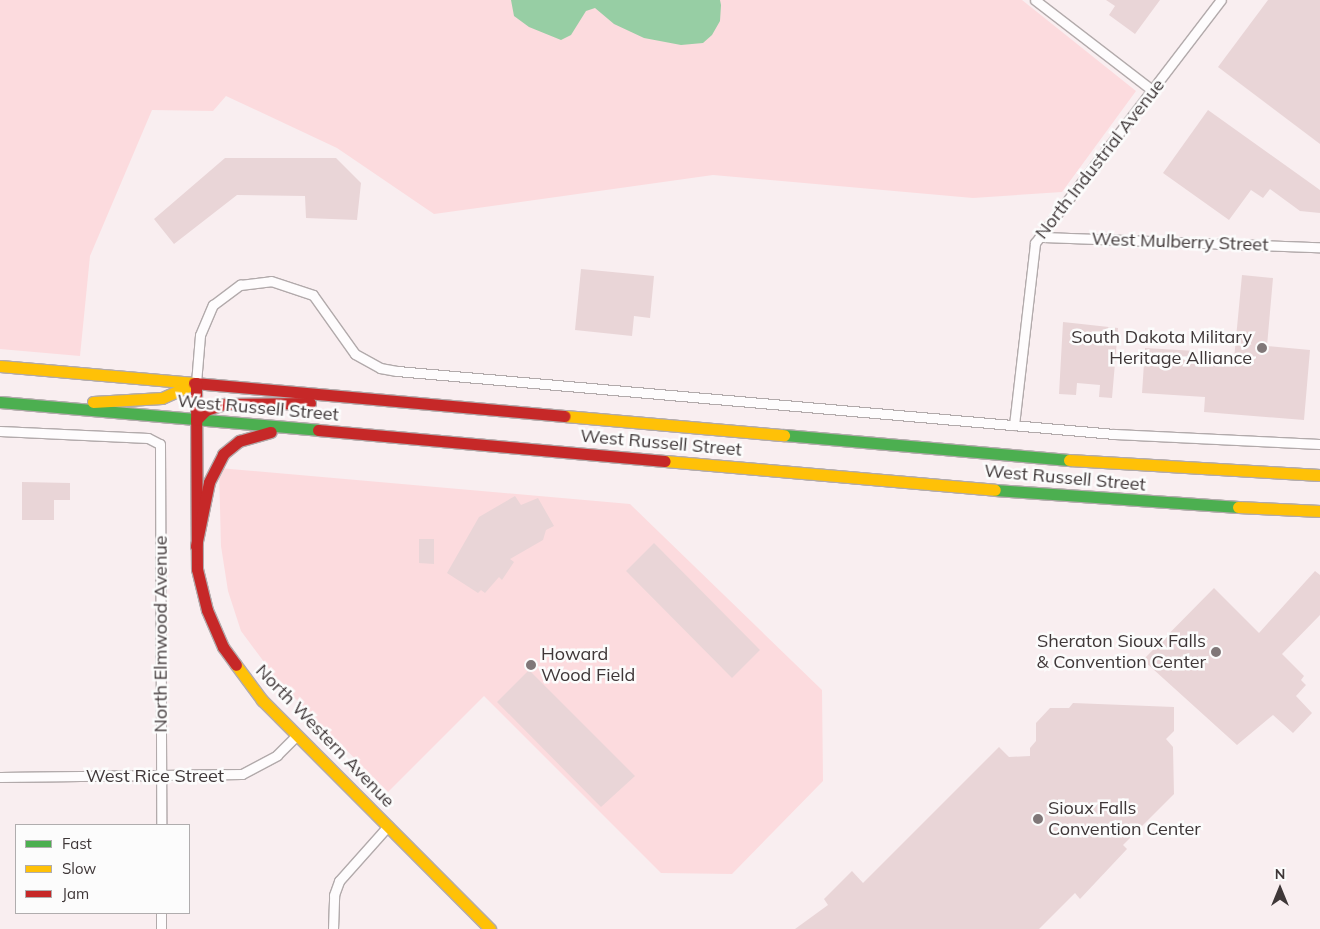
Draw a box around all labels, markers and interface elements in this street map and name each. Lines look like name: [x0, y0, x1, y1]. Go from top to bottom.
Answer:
street label: North Industrial Avenue: [1031, 75, 1169, 243]
street label: West Mulberry Street: [1091, 228, 1269, 256]
place label: South Dakota Military Heritage Alliance: [1071, 327, 1252, 369]
marker: South Dakota Military Heritage Alliance: [1256, 342, 1268, 354]
street label: West Russell Street: [176, 390, 340, 426]
street label: West Russell Street: [579, 425, 743, 461]
street label: West Russell Street: [983, 460, 1147, 496]
street label: North Elmwood Avenue: [150, 535, 172, 733]
place label: Sheraton Sioux Falls & Convention Center: [1036, 631, 1206, 674]
place label: Howard Wood Field: [541, 644, 635, 686]
marker: Sheraton Sioux Falls & Convention Center: [1210, 646, 1222, 658]
marker: Howard Wood Field: [525, 659, 537, 671]
street label: North Western Avenue: [251, 660, 399, 812]
street label: West Rice Street: [86, 765, 224, 787]
place label: Sioux Falls Convention Center: [1048, 798, 1201, 841]
marker: Sioux Falls Convention Center: [1032, 813, 1044, 825]
legend: [15, 824, 190, 914]
text: Fast: [62, 834, 92, 853]
text: Slow: [62, 859, 96, 878]
north arrow: [1255, 864, 1305, 914]
text: N: [1275, 865, 1285, 883]
text: Jam: [62, 884, 89, 903]

